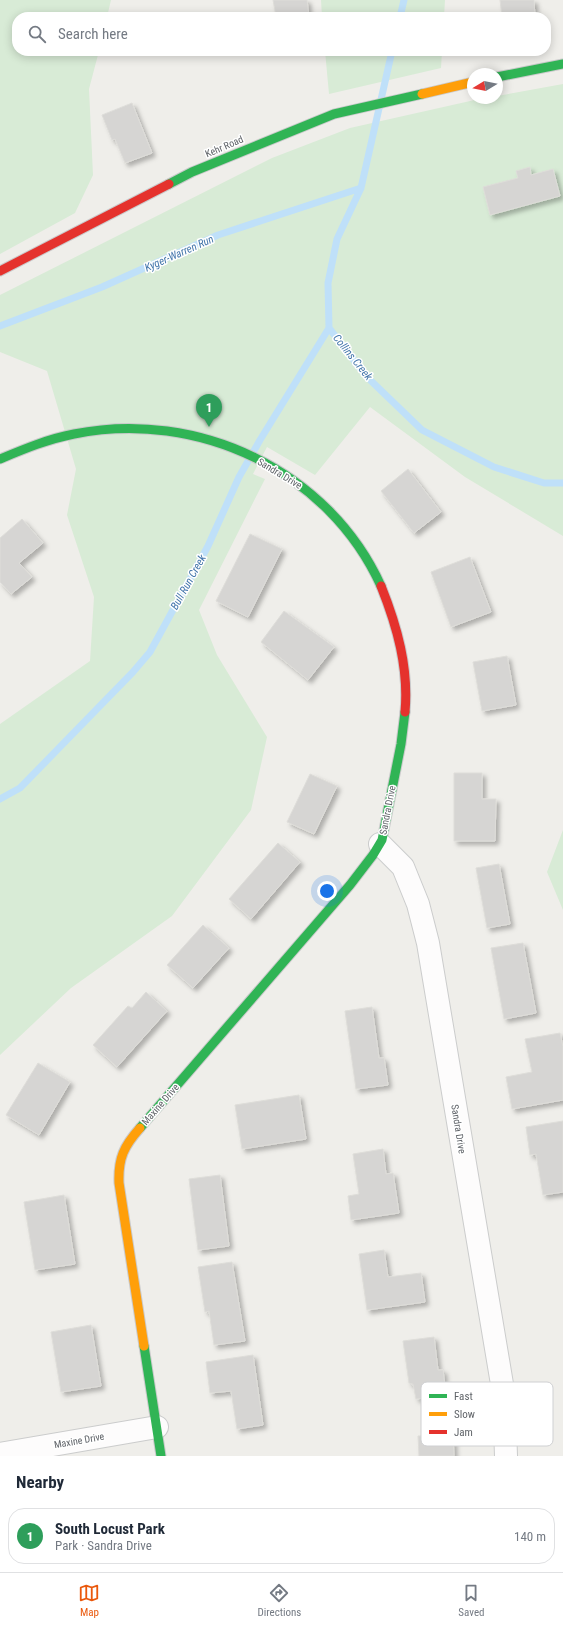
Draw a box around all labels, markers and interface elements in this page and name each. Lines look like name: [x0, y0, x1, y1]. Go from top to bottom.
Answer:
search box: [12, 12, 551, 56]
icon: search: [26, 23, 48, 45]
text: Search here: [58, 25, 128, 43]
north arrow: [467, 68, 503, 104]
street label: Kehr Road: [204, 134, 245, 159]
water label: Kyger-Warren Run: [143, 232, 216, 274]
water label: Collins Creek: [330, 332, 375, 383]
pin: 1: [196, 394, 222, 427]
street label: Sandra Drive: [256, 456, 304, 491]
water label: Bull Run Creek: [168, 552, 209, 612]
street label: Sandra Drive: [377, 784, 398, 836]
your location: [317, 881, 337, 901]
street label: Maxine Drive: [140, 1081, 181, 1127]
street label: Sandra Drive: [449, 1104, 468, 1155]
legend: [421, 1382, 553, 1446]
text: Fast: [454, 1390, 473, 1403]
text: Slow: [454, 1408, 475, 1421]
text: Jam: [454, 1426, 473, 1439]
street label: Maxine Drive: [53, 1431, 105, 1450]
text: Nearby: [16, 1472, 64, 1492]
text: South Locust Park: [55, 1520, 165, 1538]
text: 1: [27, 1529, 33, 1544]
text: 140 m: [514, 1529, 546, 1544]
text: Park · Sandra Drive: [55, 1538, 152, 1553]
tab: Map: [78, 1582, 100, 1619]
tab: Directions: [257, 1582, 301, 1619]
tab: Saved: [458, 1582, 485, 1619]

